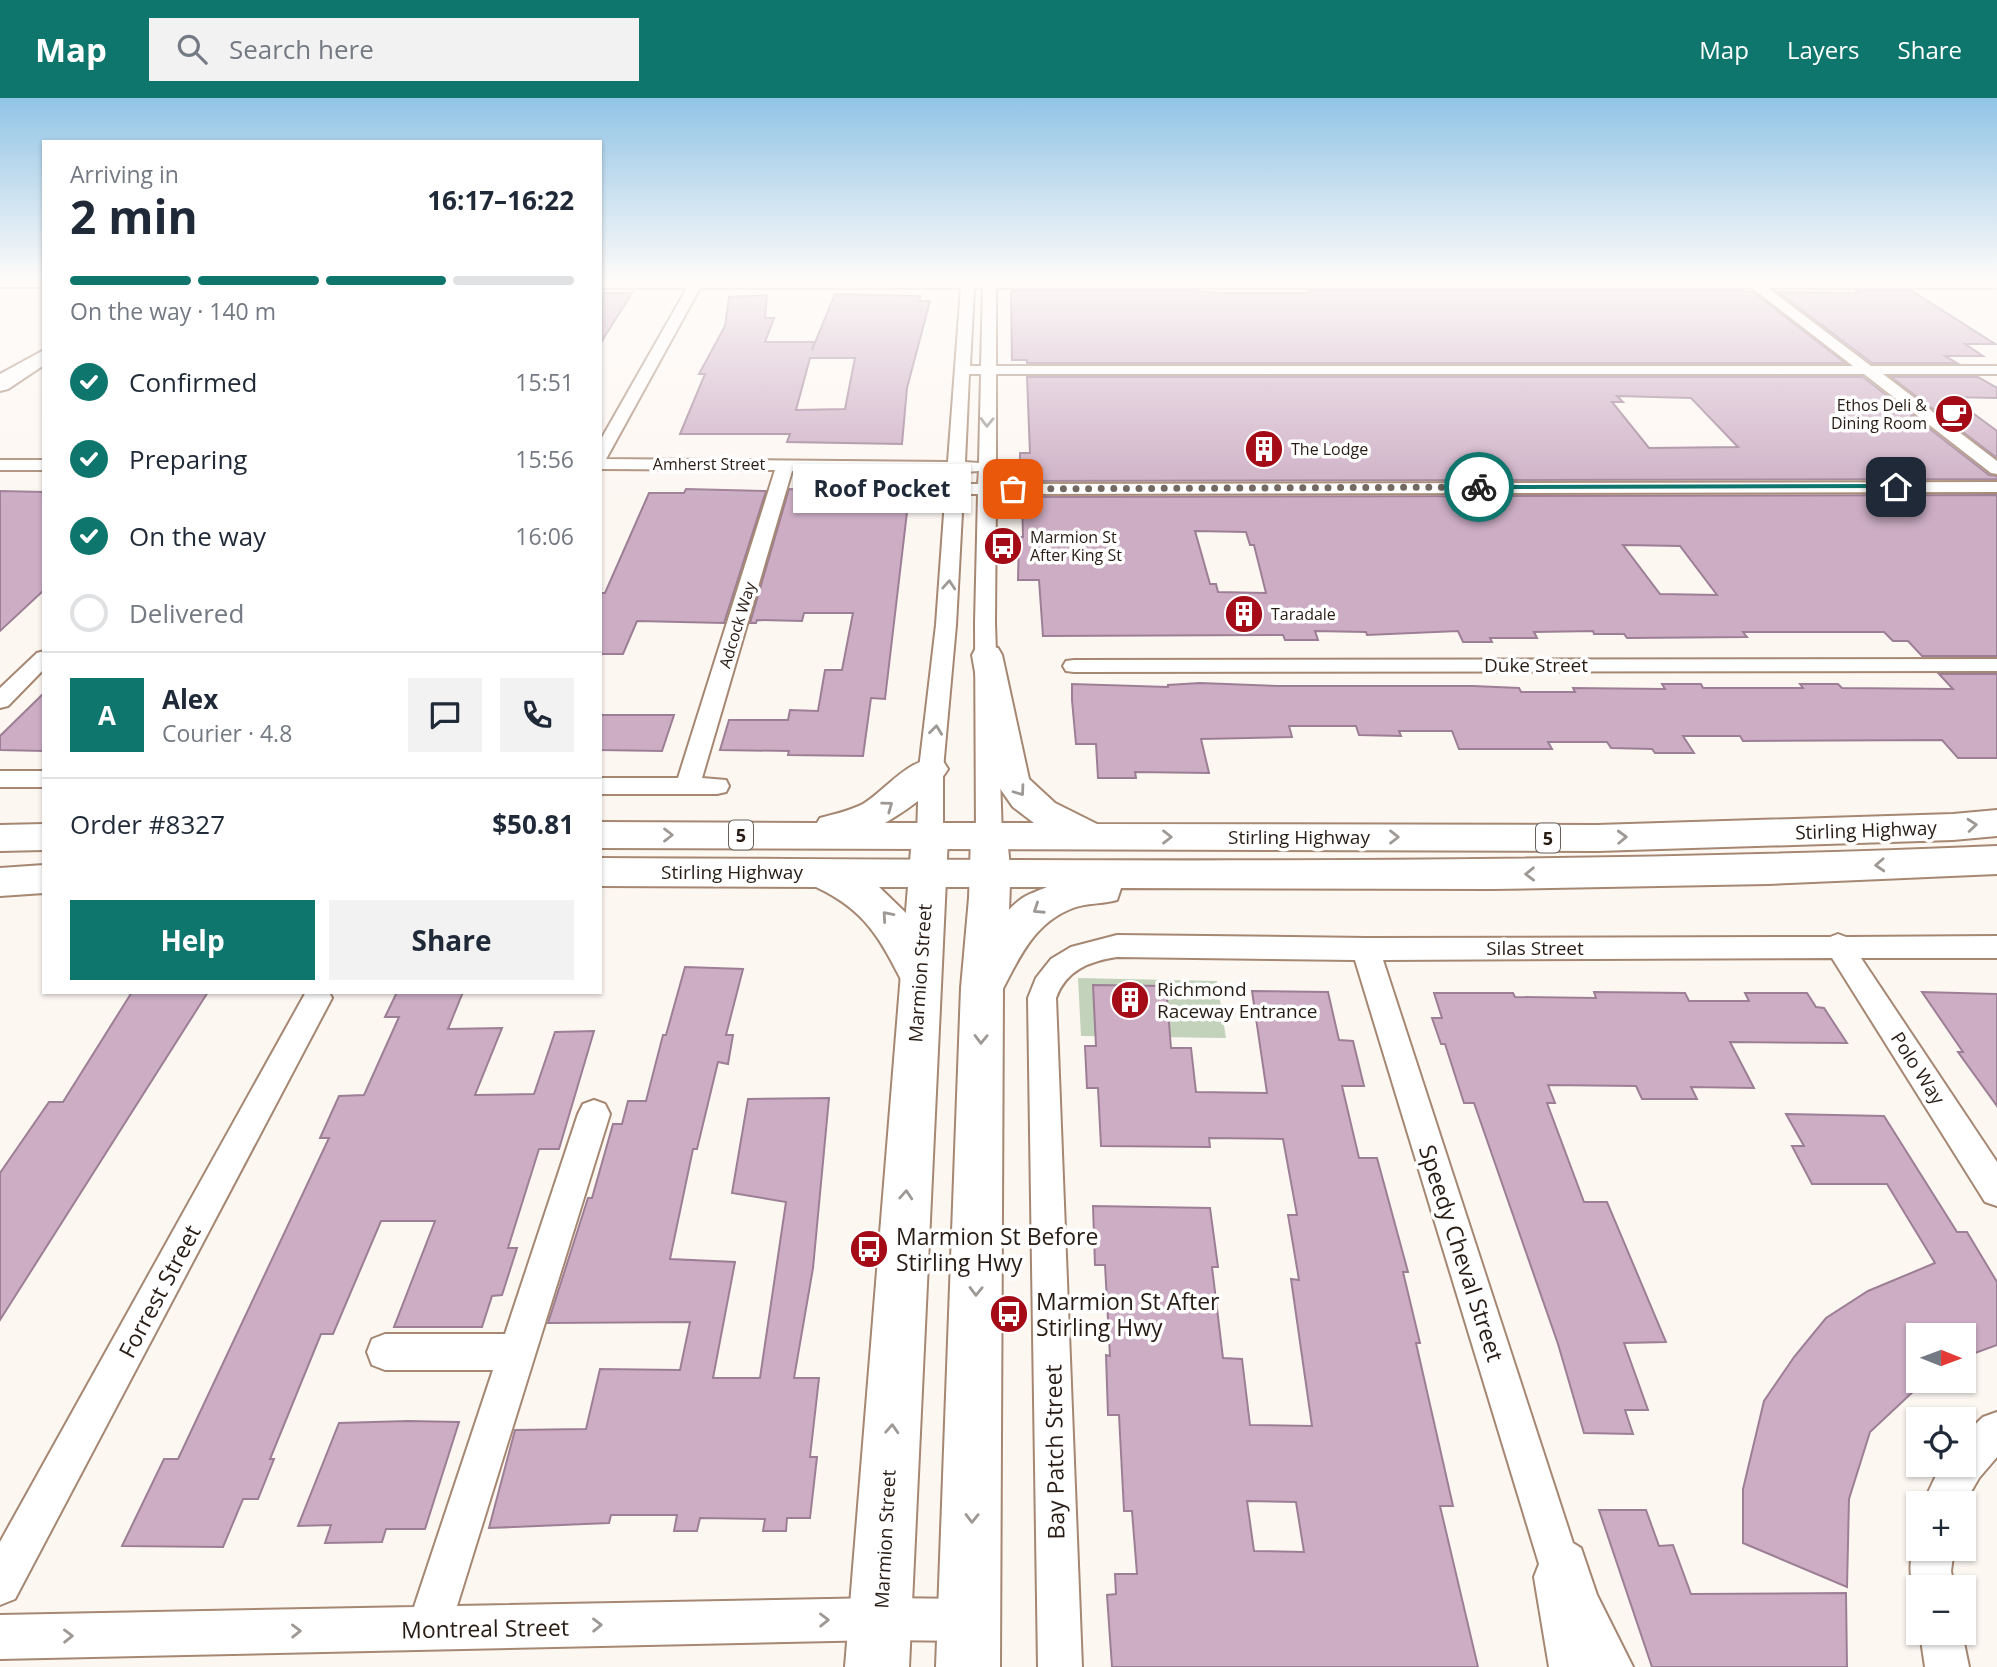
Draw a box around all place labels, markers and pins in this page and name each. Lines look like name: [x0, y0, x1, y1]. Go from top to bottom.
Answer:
cafe icon: Ethos Deli & Dining Room: [1933, 393, 1975, 435]
place label: Ethos Deli & Dining Room: [1831, 394, 1927, 434]
building icon: The Lodge: [1243, 428, 1285, 470]
place label: The Lodge: [1291, 438, 1368, 460]
pin: [1866, 457, 1926, 517]
pin: [983, 459, 1043, 519]
callout: Roof Pocket: [792, 464, 971, 514]
bus stop icon: Marmion St After King St: [982, 525, 1024, 567]
place label: Marmion St After King St: [1030, 526, 1122, 566]
building icon: Taradale: [1223, 593, 1265, 635]
place label: Taradale: [1271, 603, 1336, 625]
place label: Richmond Raceway Entrance: [1157, 976, 1318, 1024]
building icon: Richmond Raceway Entrance: [1109, 979, 1151, 1021]
place label: Marmion St Before Stirling Hwy: [896, 1220, 1098, 1278]
bus stop icon: Marmion St Before Stirling Hwy: [848, 1228, 890, 1270]
place label: Marmion St After Stirling Hwy: [1036, 1285, 1220, 1343]
bus stop icon: Marmion St After Stirling Hwy: [988, 1293, 1030, 1335]

